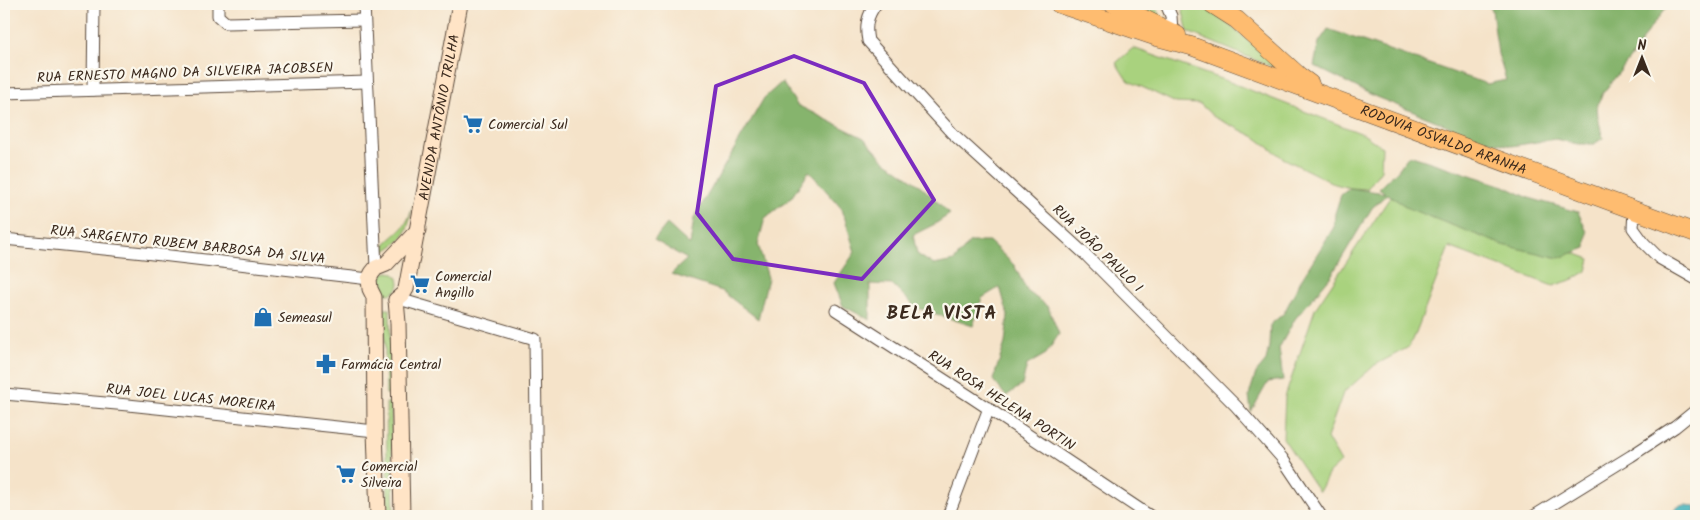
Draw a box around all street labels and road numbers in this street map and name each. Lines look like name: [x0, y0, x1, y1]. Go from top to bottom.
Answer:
street label: AVENIDA ANTÔNIO TRILHA: [413, 32, 466, 202]
street label: RUA ERNESTO MAGNO DA SILVEIRA JACOBSEN: [36, 57, 334, 89]
street label: RODOVIA OSVALDO ARANHA: [1357, 100, 1530, 181]
street label: RUA JOÃO PAULO I: [1047, 199, 1148, 298]
street label: RUA SARGENTO RUBEM BARBOSA DA SILVA: [49, 220, 326, 270]
street label: RUA ROSA HELENA PORTIN: [923, 345, 1080, 457]
street label: RUA JOEL LUCAS MOREIRA: [105, 378, 277, 418]

